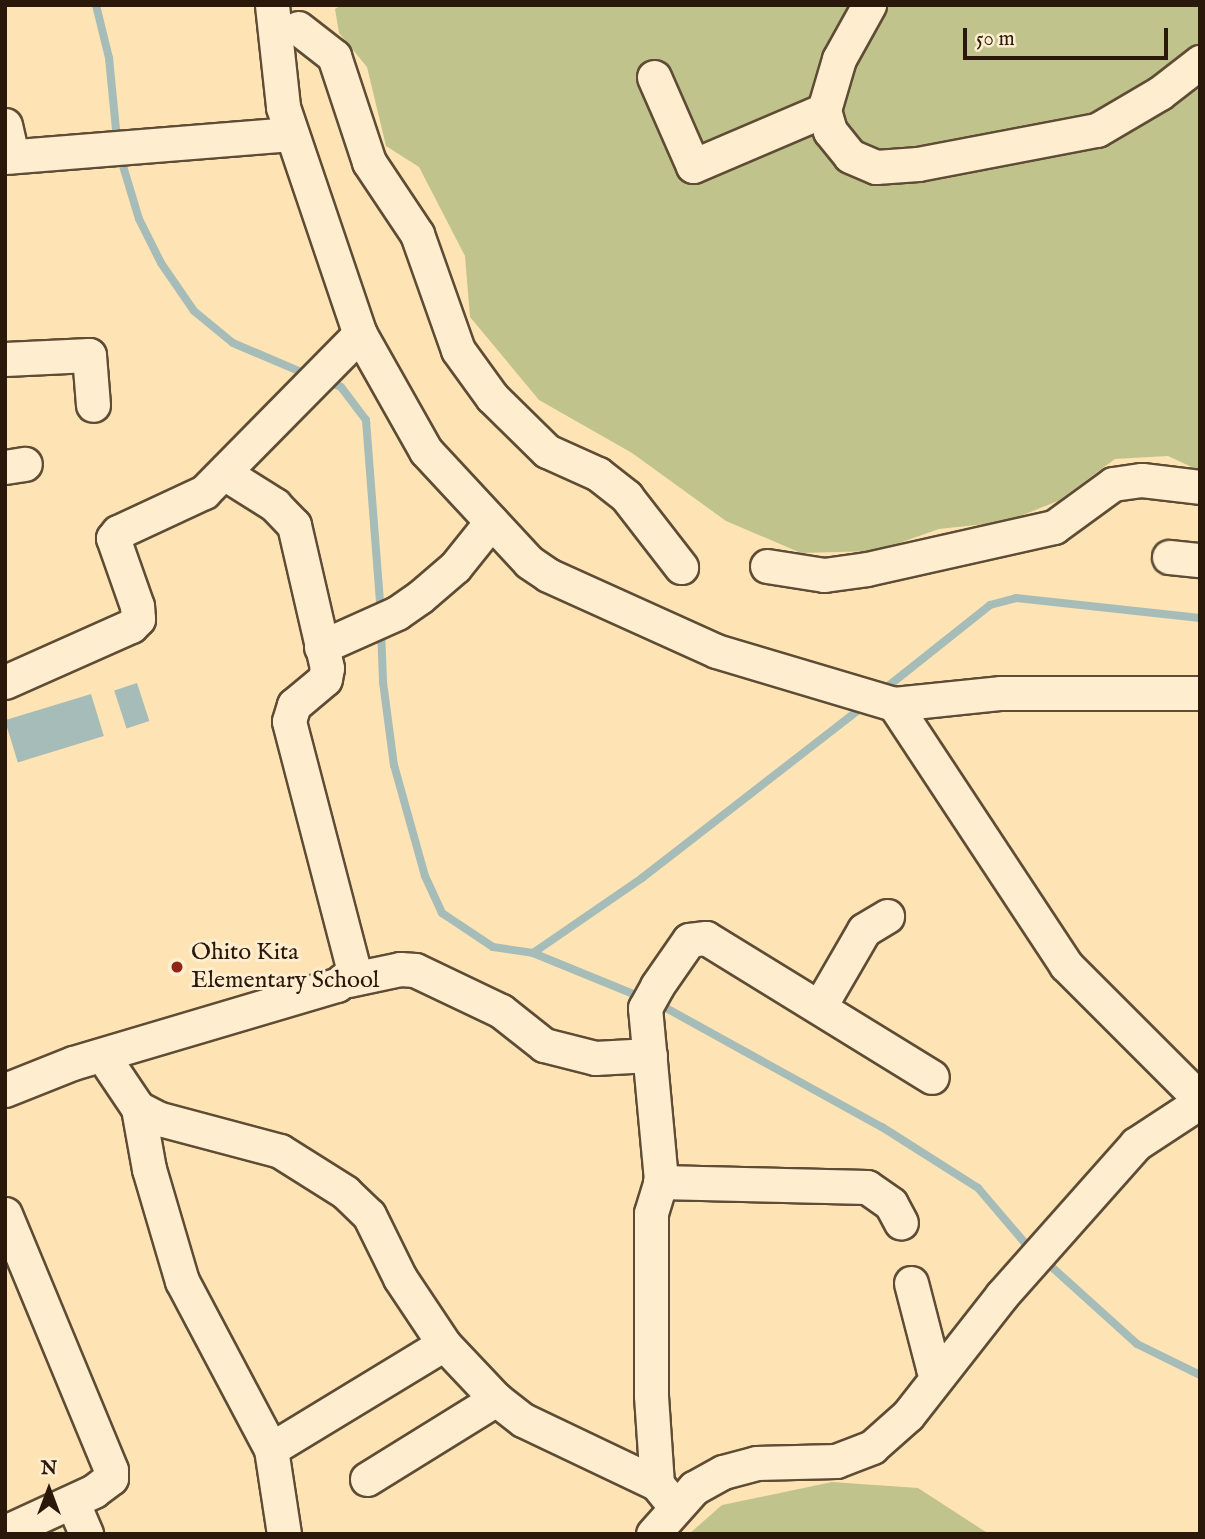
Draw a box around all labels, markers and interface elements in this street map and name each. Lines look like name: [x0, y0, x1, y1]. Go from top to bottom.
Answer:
scale bar: [967, 14, 1172, 58]
text: 50 m: [976, 26, 1015, 53]
place label: Ohito Kita Elementary School: [191, 939, 379, 995]
marker: Ohito Kita Elementary School: [169, 959, 185, 975]
north arrow: [14, 1455, 84, 1525]
text: N: [41, 1457, 57, 1481]

